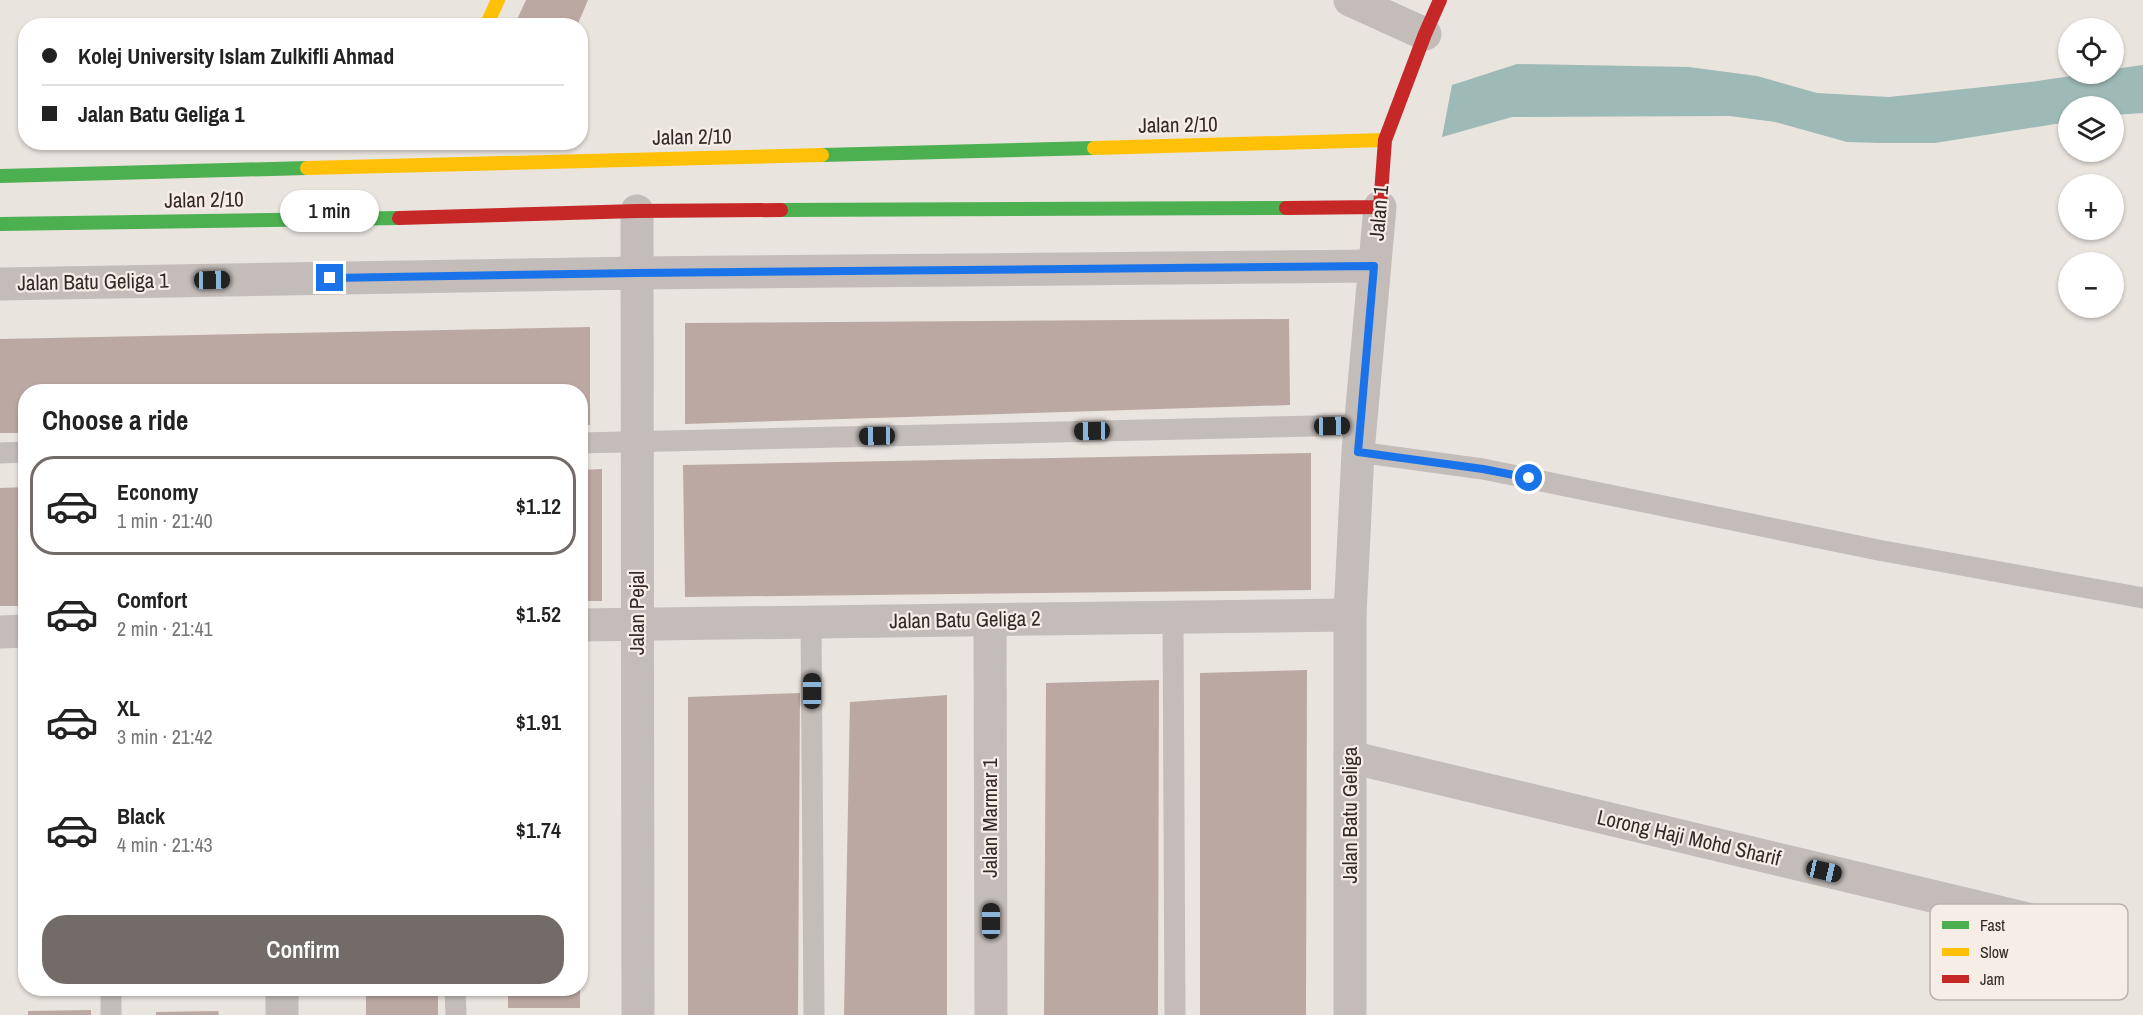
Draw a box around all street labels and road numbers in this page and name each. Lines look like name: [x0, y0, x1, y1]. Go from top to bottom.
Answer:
street label: Jalan 2/10: [1138, 109, 1218, 140]
street label: Jalan 2/10: [652, 121, 732, 152]
street label: Jalan 2/10: [164, 184, 244, 215]
street label: Jalan 1: [1362, 184, 1395, 242]
street label: Jalan Batu Geliga 1: [17, 266, 169, 297]
street label: Jalan Pejal: [622, 571, 651, 655]
street label: Jalan Batu Geliga 2: [889, 604, 1041, 635]
street label: Jalan Batu Geliga: [1335, 746, 1364, 883]
street label: Jalan Marmar 1: [975, 758, 1004, 878]
street label: Lorong Haji Mohd Sharif: [1594, 802, 1784, 873]

